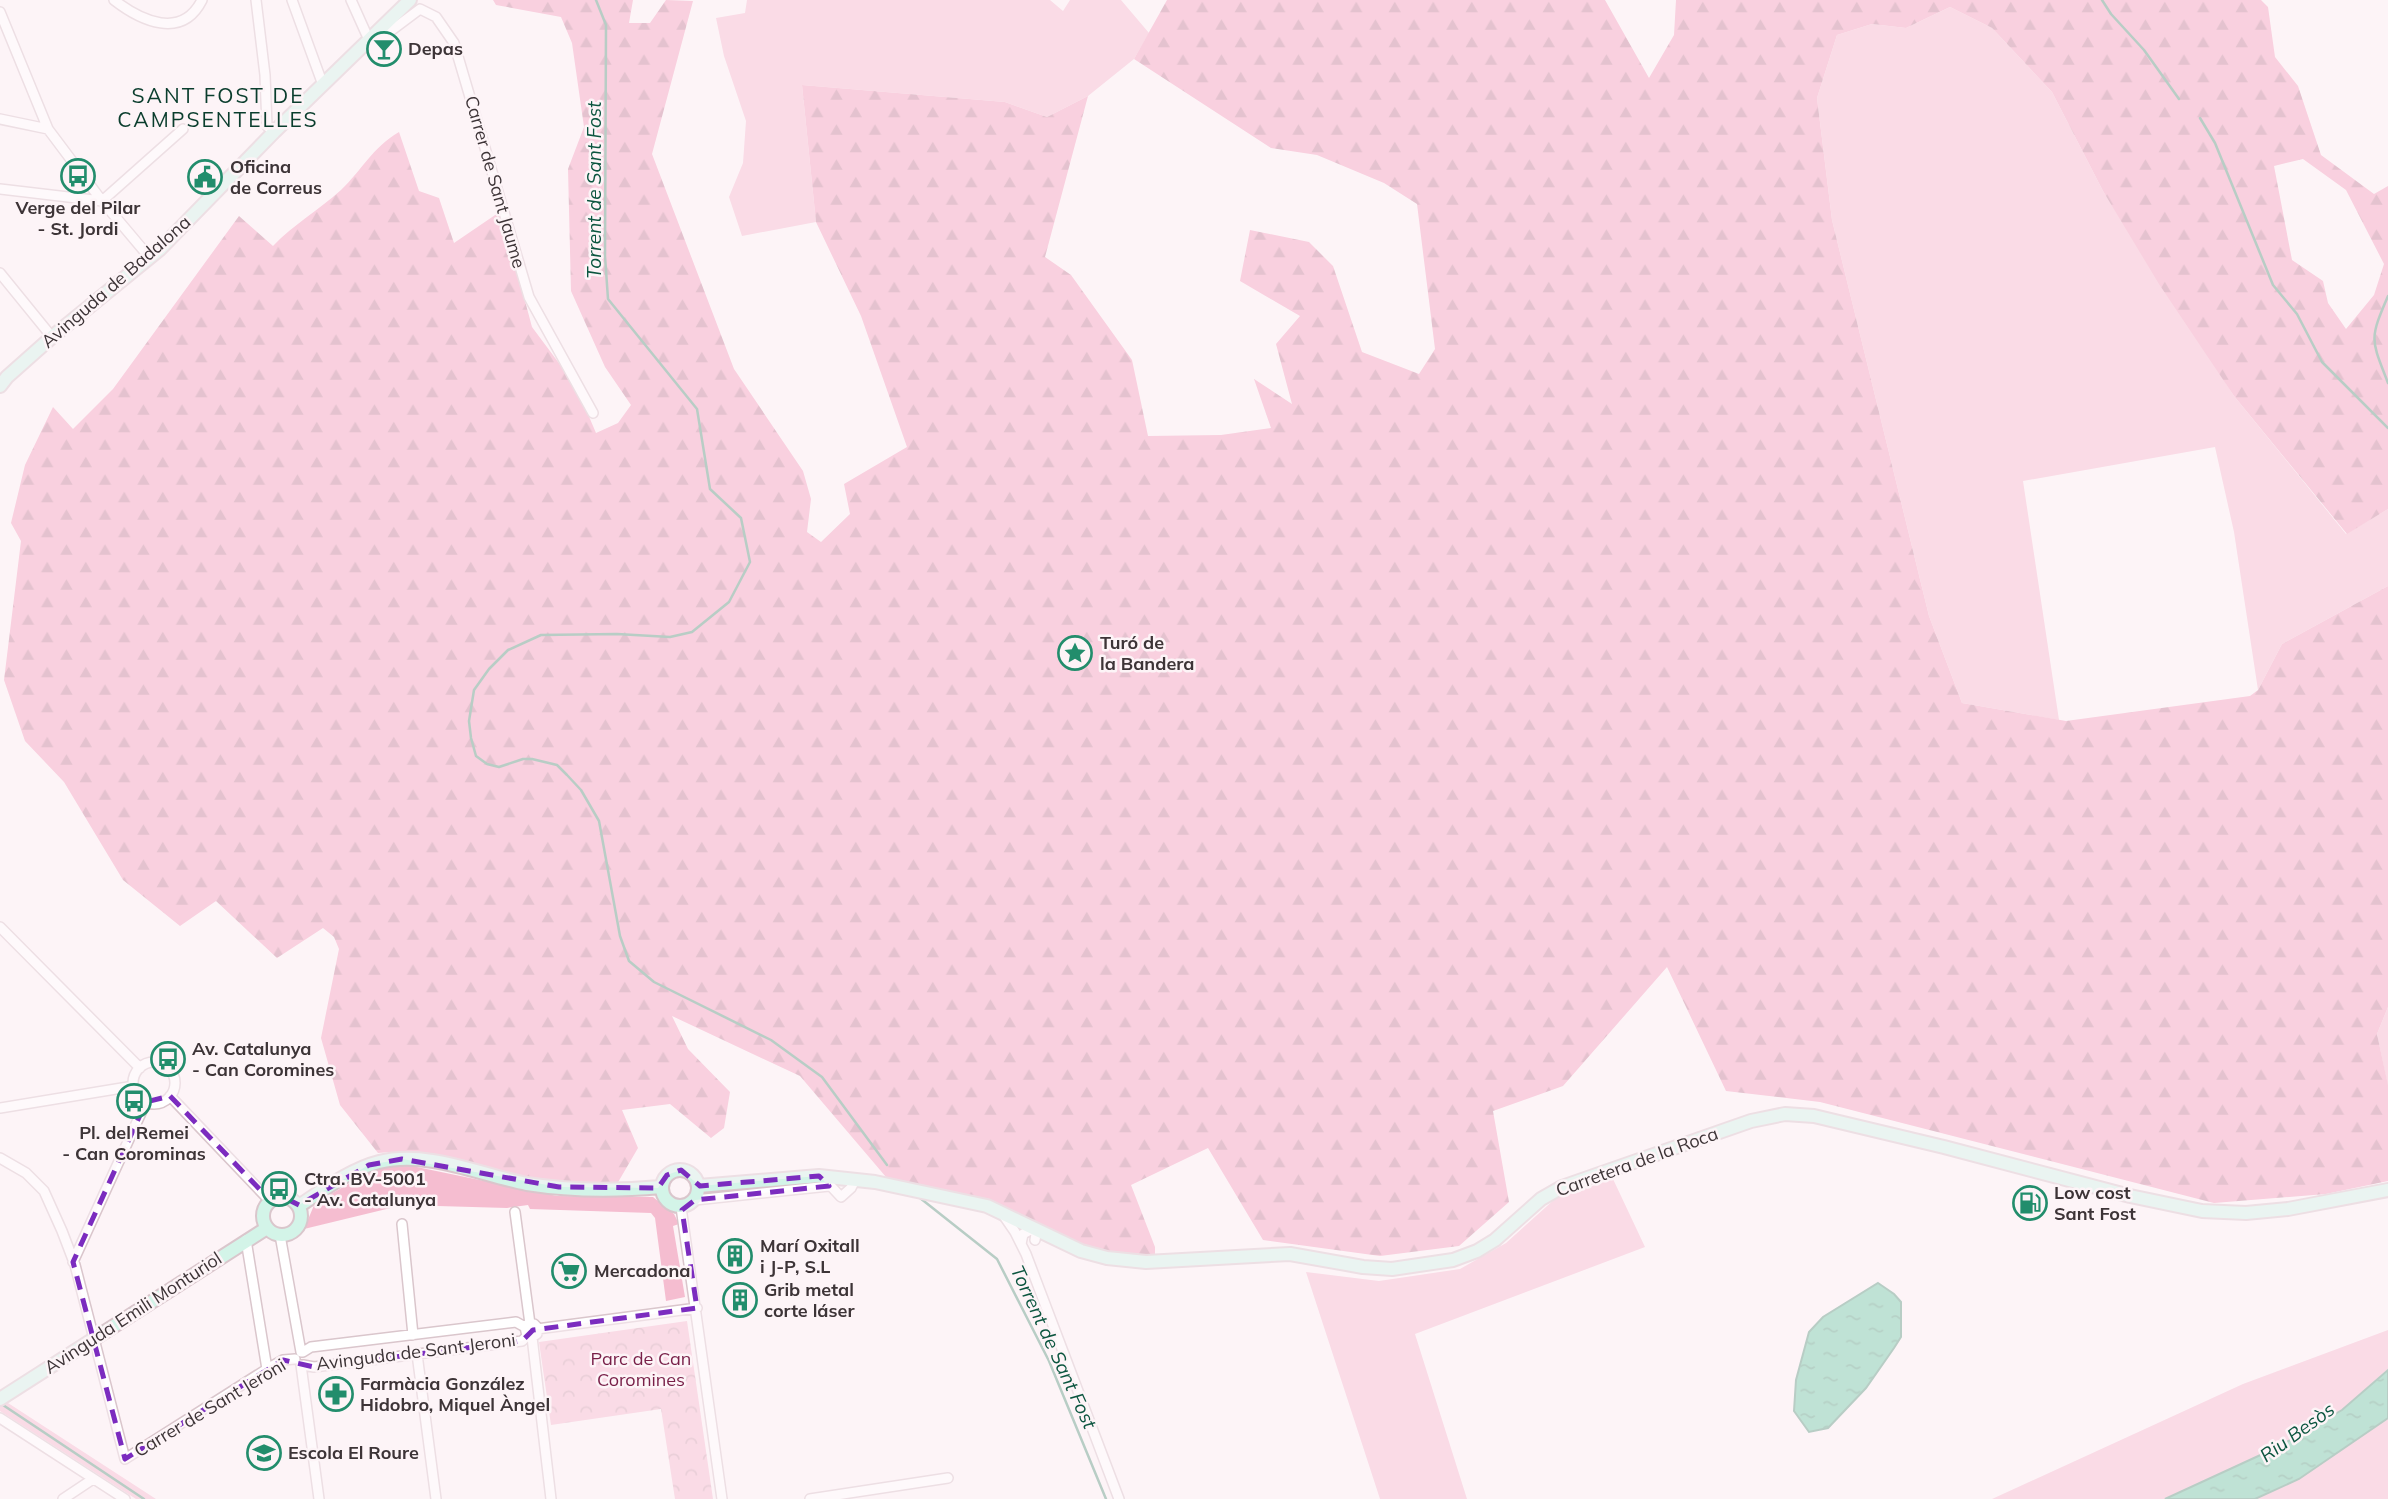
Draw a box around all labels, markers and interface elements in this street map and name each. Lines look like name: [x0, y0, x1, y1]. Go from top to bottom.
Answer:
bar icon: Depas: [365, 30, 403, 68]
place label: Depas: [408, 37, 463, 60]
district label: SANT FOST DE CAMPSENTELLES: [117, 82, 319, 132]
street label: Carrer de Sant Jaume: [460, 93, 531, 271]
water label: Torrent de Sant Fost: [582, 100, 606, 279]
place label: Oficina de Correus: [230, 155, 322, 199]
bus stop icon: Verge del Pilar - St. Jordi: [59, 157, 97, 195]
public building icon: Oficina de Correus: [186, 158, 224, 196]
place label: Verge del Pilar - St. Jordi: [15, 196, 141, 240]
street label: Avinguda de Badalona: [36, 210, 195, 353]
place label: Turó de la Bandera: [1100, 631, 1194, 675]
place icon: Turó de la Bandera: [1056, 634, 1094, 672]
place label: Av. Catalunya - Can Coromines: [192, 1037, 334, 1081]
bus stop icon: Av. Catalunya - Can Coromines: [149, 1040, 187, 1078]
bus stop icon: Pl. del Remei - Can Corominas: [115, 1082, 153, 1120]
place label: Pl. del Remei - Can Corominas: [62, 1121, 206, 1165]
street label: Carretera de la Roca: [1553, 1122, 1721, 1202]
place label: Ctra. BV-5001 - Av. Catalunya: [304, 1167, 436, 1211]
bus stop icon: Ctra. BV-5001 - Av. Catalunya: [260, 1170, 298, 1208]
place label: Low cost Sant Fost: [2054, 1181, 2136, 1225]
fuel station icon: Low cost Sant Fost: [2011, 1184, 2049, 1222]
place label: Marí Oxitall i J-P, S.L: [760, 1234, 860, 1278]
building icon: Marí Oxitall i J-P, S.L: [716, 1237, 754, 1275]
street label: Avinguda Emili Monturiol: [40, 1247, 226, 1379]
supermarket icon: Mercadona: [550, 1252, 588, 1290]
place label: Mercadona: [594, 1259, 690, 1282]
water label: Torrent de Sant Fost: [1006, 1262, 1103, 1434]
place label: Grib metal corte láser: [764, 1278, 855, 1322]
building icon: Grib metal corte láser: [721, 1281, 759, 1319]
street label: Avinguda de Sant Jeroni: [315, 1328, 517, 1375]
park label: Parc de Can Coromines: [591, 1347, 691, 1391]
street label: Carrer de Sant Jeroni: [130, 1353, 290, 1462]
place label: Farmàcia González Hidobro, Miquel Àngel: [360, 1372, 550, 1416]
pharmacy icon: Farmàcia González Hidobro, Miquel Àngel: [317, 1375, 355, 1413]
water label: Riu Besòs: [2255, 1397, 2339, 1467]
school or university icon: Escola El Roure: [245, 1434, 283, 1472]
place label: Escola El Roure: [288, 1441, 419, 1464]

